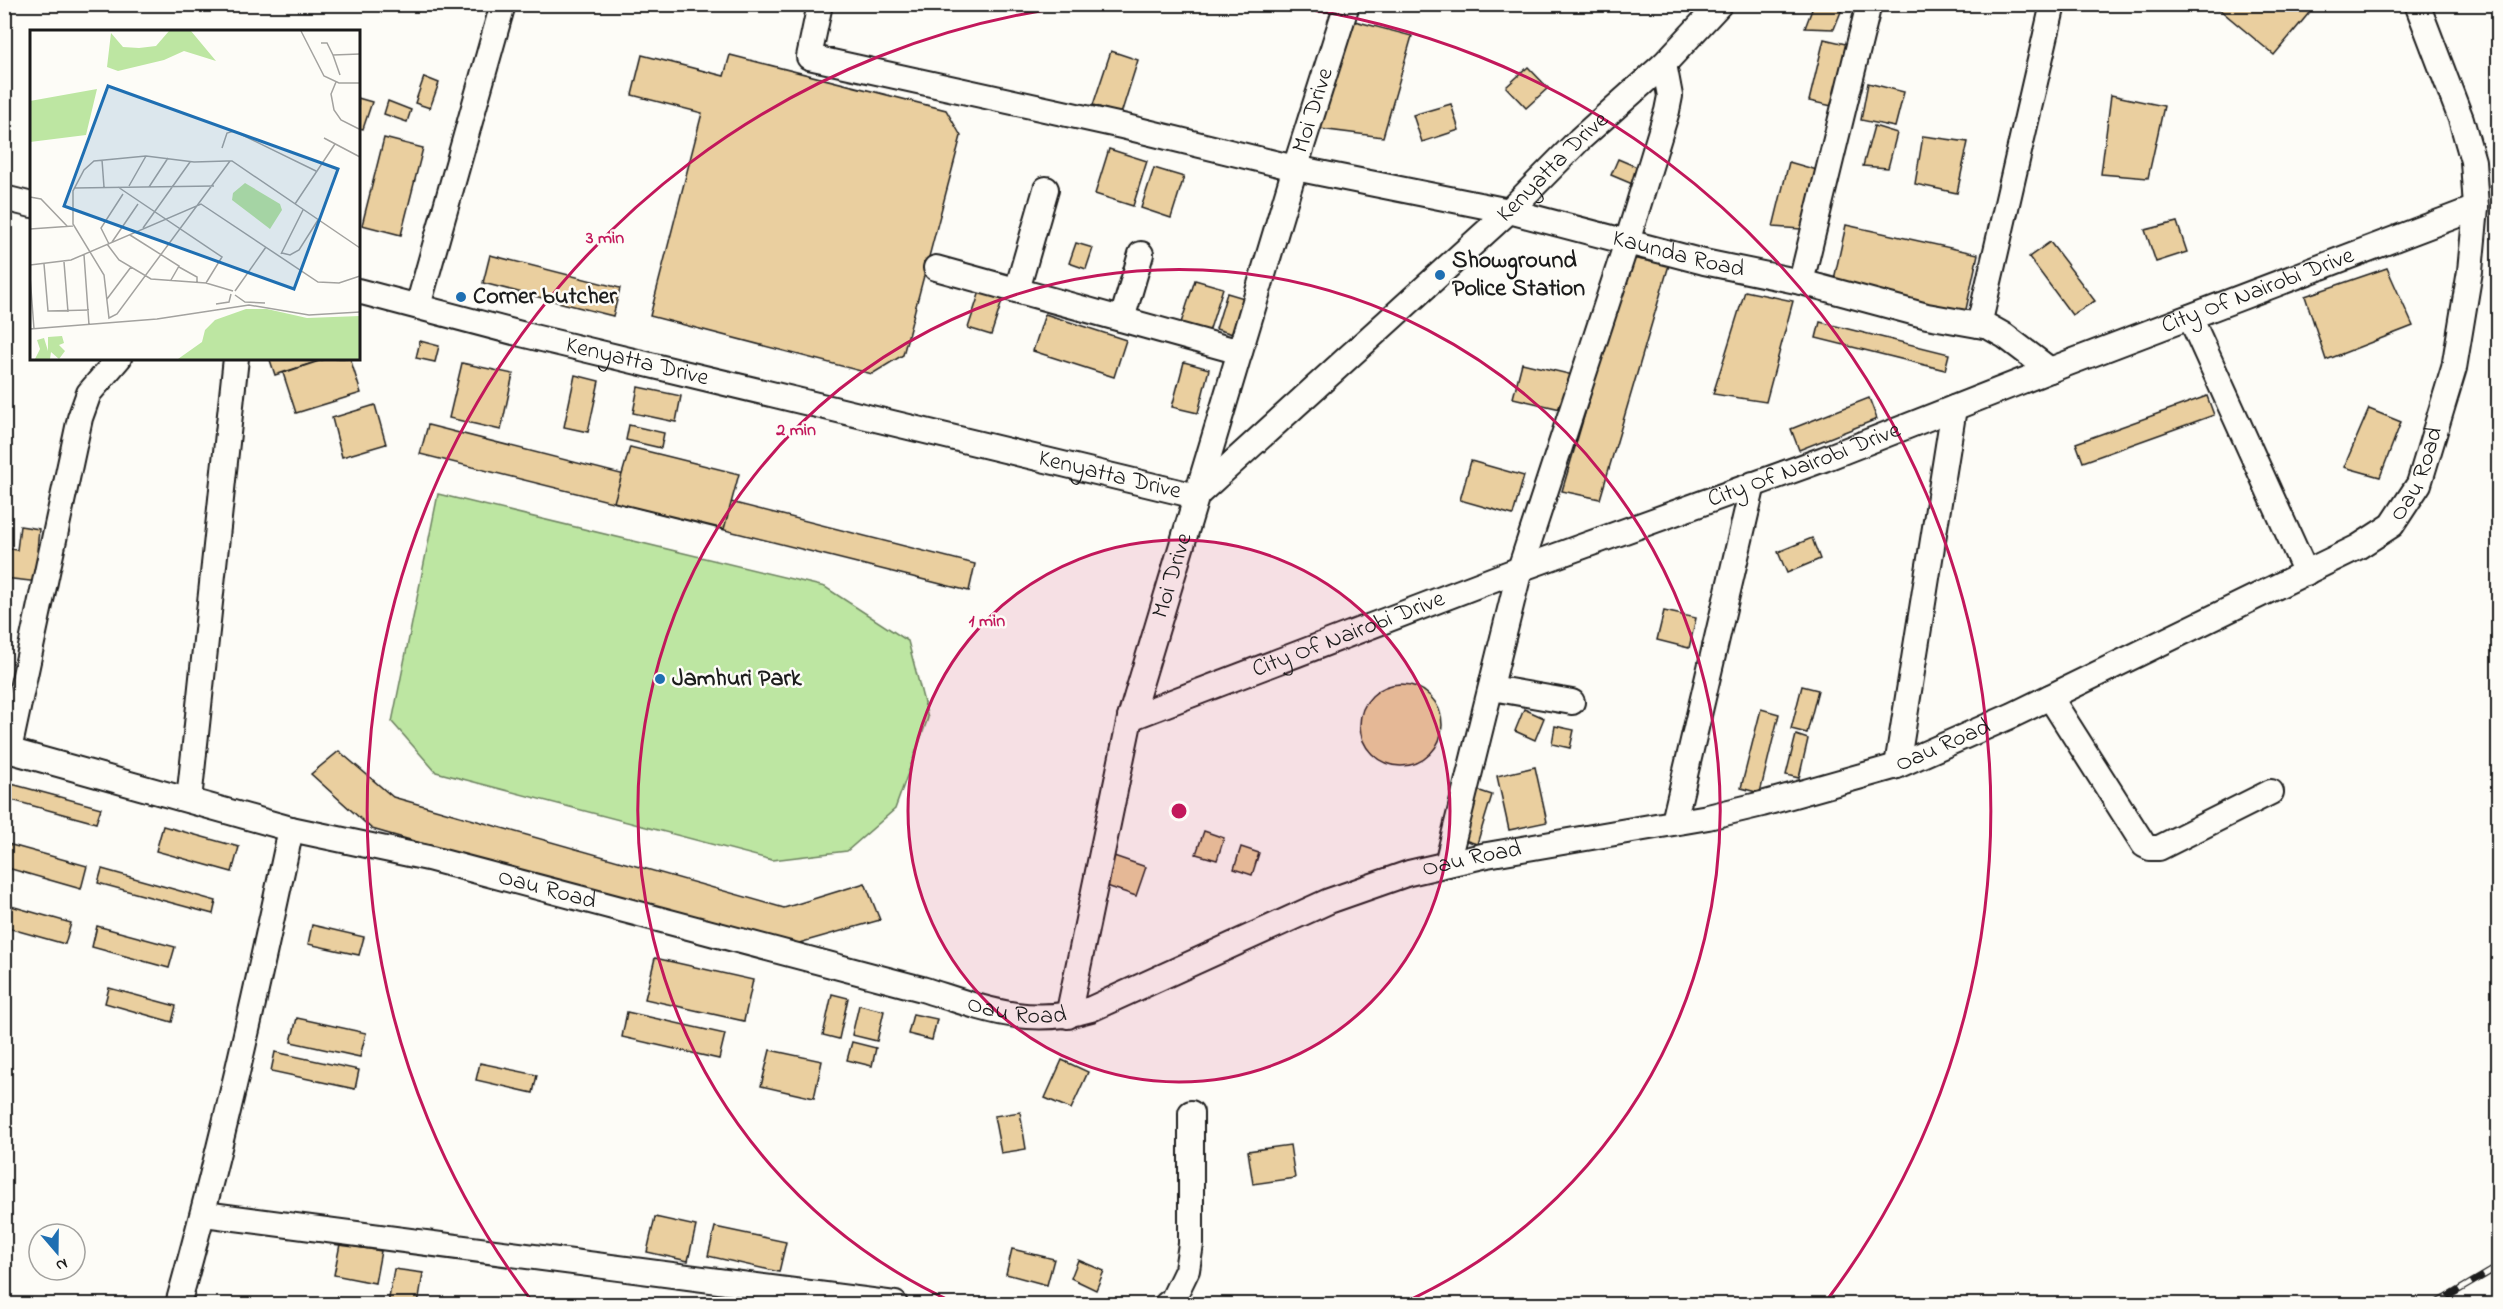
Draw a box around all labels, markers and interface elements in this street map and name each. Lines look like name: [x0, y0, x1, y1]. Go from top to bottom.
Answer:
inset map: [30, 30, 360, 360]
street label: Moi Drive: [1283, 63, 1343, 157]
street label: Kenyatta Drive: [1489, 103, 1617, 231]
street label: Kaunda Road: [1609, 221, 1748, 287]
text: 3 min: [585, 226, 624, 252]
street label: City Of Nairobi Drive: [2156, 238, 2359, 344]
place label: Showground Police Station: [1452, 244, 1585, 307]
marker: Showground Police Station: [1433, 268, 1447, 282]
place label: Corner butcher: [473, 280, 617, 315]
marker: Corner butcher: [454, 290, 468, 304]
street label: Kenyatta Drive: [562, 328, 712, 396]
street label: City Of Nairobi Drive: [1703, 413, 1906, 517]
text: 2 min: [775, 418, 816, 444]
street label: Oau Road: [2381, 422, 2453, 529]
street label: Kenyatta Drive: [1035, 441, 1185, 509]
street label: Moi Drive: [1143, 528, 1202, 623]
street label: City Of Nairobi Drive: [1247, 582, 1450, 687]
text: 1 min: [969, 609, 1005, 635]
place label: Jamhuri Park: [672, 662, 802, 697]
marker: Jamhuri Park: [653, 672, 667, 686]
street label: Oau Road: [1890, 709, 1997, 782]
centre of rings: [1169, 801, 1189, 821]
street label: Oau Road: [1419, 832, 1525, 887]
street label: Oau Road: [494, 860, 601, 919]
street label: Oau Road: [963, 987, 1069, 1034]
north arrow: [27, 1222, 87, 1282]
text: N: [52, 1251, 71, 1277]

